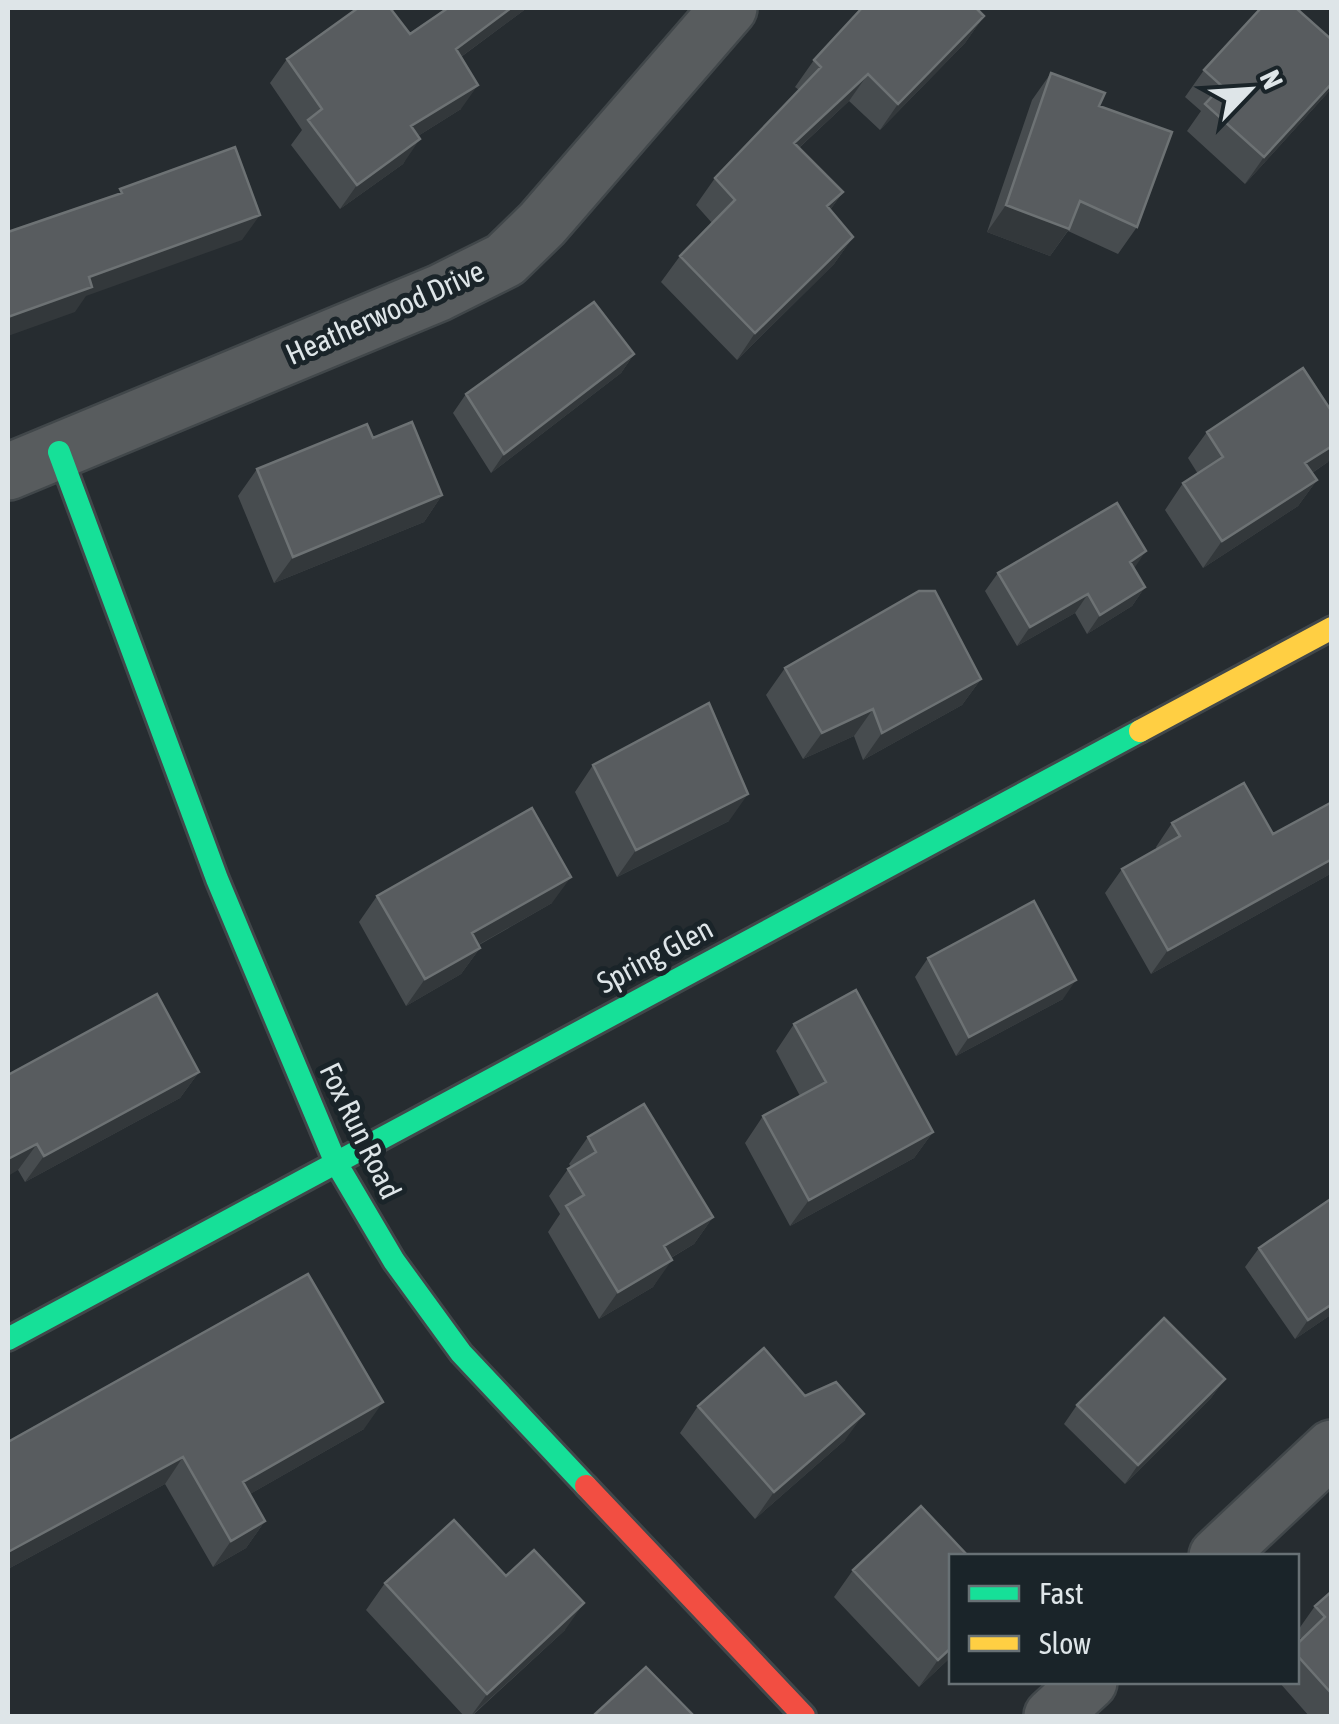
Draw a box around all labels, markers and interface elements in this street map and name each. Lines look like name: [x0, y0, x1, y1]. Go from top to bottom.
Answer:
north arrow: [1199, 40, 1299, 140]
text: N: [1254, 65, 1290, 94]
street label: Heatherwood Drive: [280, 253, 489, 371]
street label: Spring Glen: [591, 911, 718, 1000]
street label: Fox Run Road: [313, 1057, 408, 1204]
legend: [949, 1554, 1299, 1684]
text: Fast: [1039, 1576, 1084, 1610]
text: Slow: [1039, 1626, 1091, 1660]

